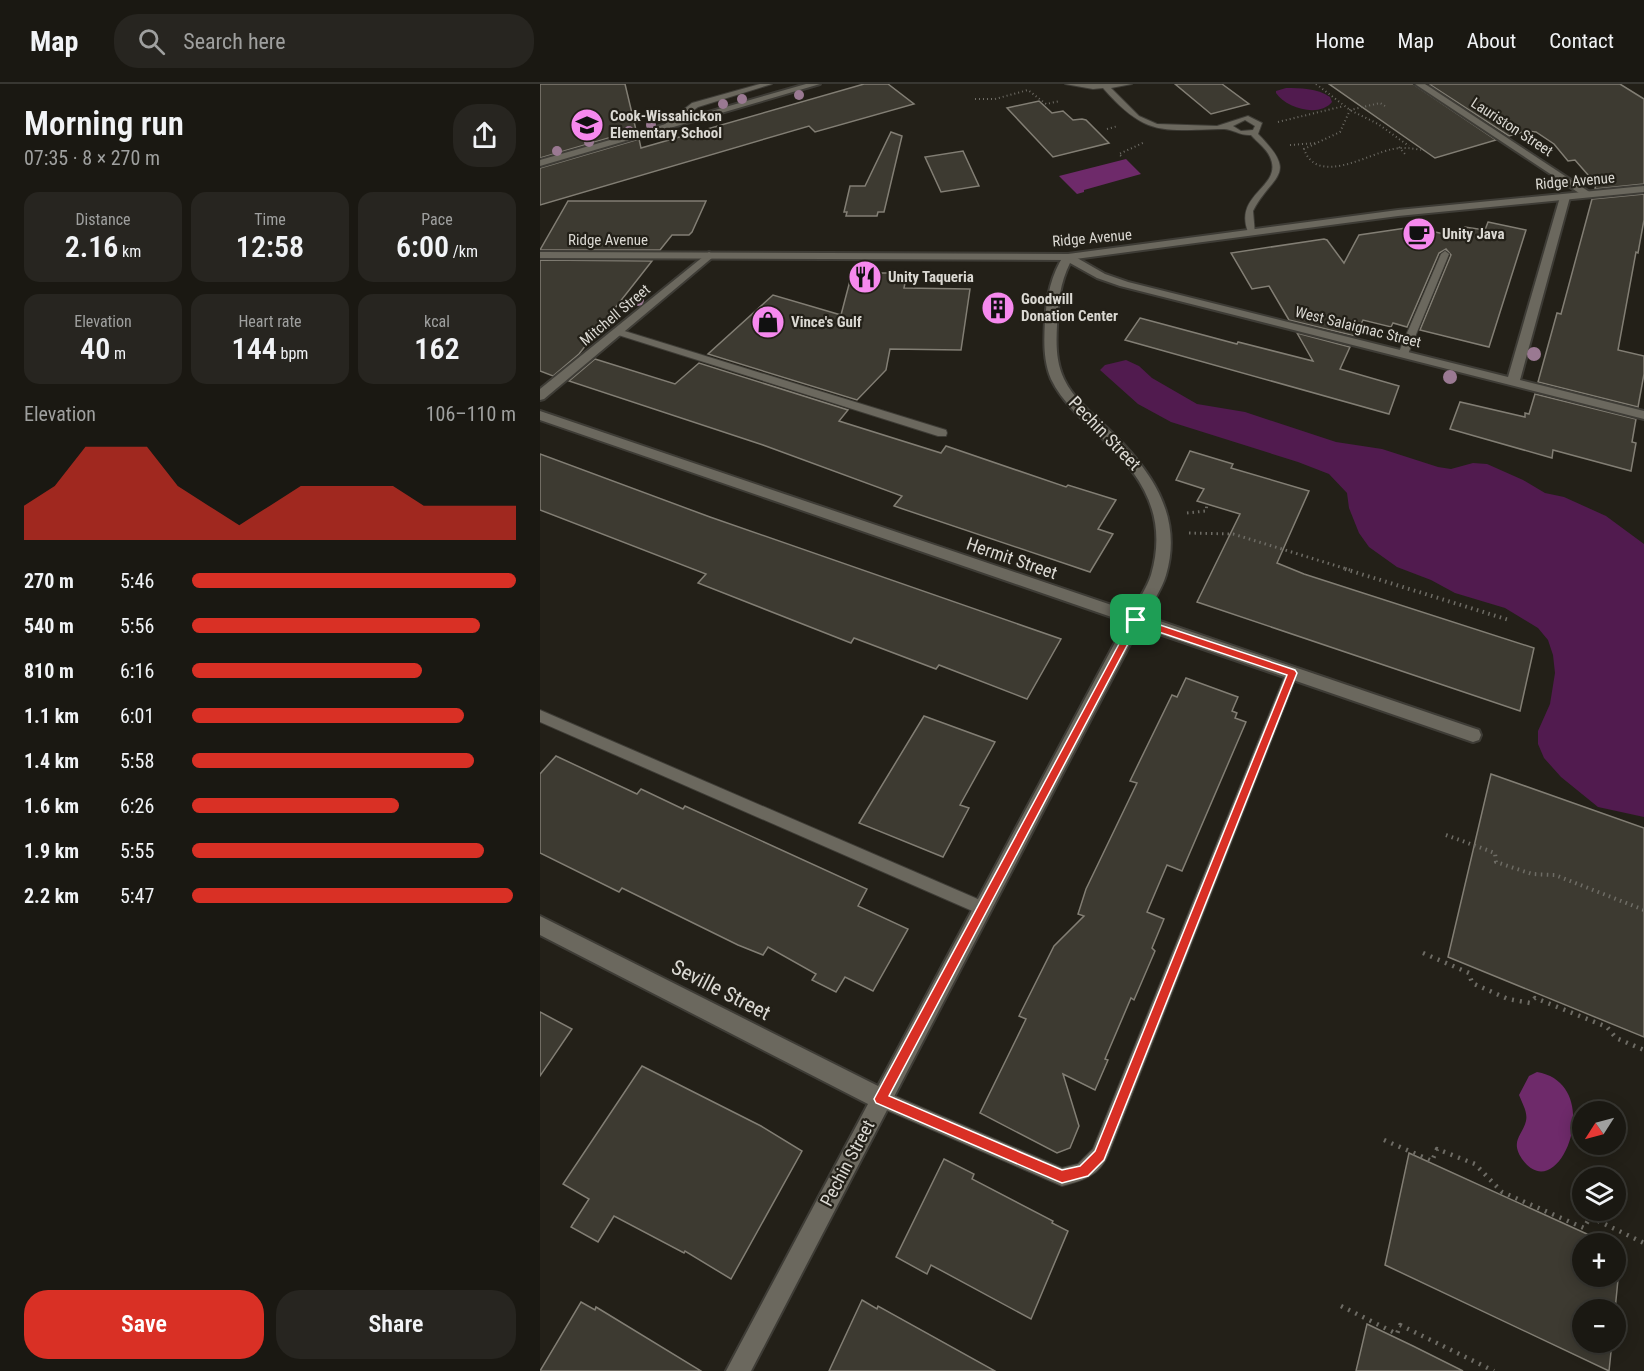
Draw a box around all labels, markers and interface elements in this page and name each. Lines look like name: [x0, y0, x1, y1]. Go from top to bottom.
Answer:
search box: [114, 14, 534, 68]
text: Map: [30, 25, 78, 58]
icon: search: [135, 25, 168, 58]
text: Search here: [183, 29, 286, 54]
text: Home: [1315, 29, 1365, 53]
text: Map: [1398, 29, 1434, 53]
text: About: [1467, 29, 1516, 53]
text: Contact: [1549, 29, 1614, 53]
street label: Lauriston Street: [1468, 94, 1556, 160]
text: Morning run: [24, 104, 184, 143]
button: share: [453, 104, 516, 167]
school or university icon: Cook-Wissahickon Elementary School: [569, 107, 605, 143]
place label: Cook-Wissahickon Elementary School: [610, 107, 722, 142]
text: 07:35 · 8 × 270 m: [24, 146, 160, 170]
street label: Ridge Avenue: [1534, 169, 1616, 193]
text: Distance: [75, 210, 131, 229]
text: Time: [254, 210, 286, 229]
text: Pace: [421, 210, 453, 229]
cafe icon: Unity Java: [1401, 216, 1437, 252]
place label: Unity Java: [1442, 225, 1504, 243]
street label: Ridge Avenue: [1051, 226, 1133, 250]
text: 2.16: [65, 229, 118, 264]
text: 12:58: [236, 229, 304, 264]
text: 6:00: [396, 229, 449, 264]
street label: Ridge Avenue: [568, 231, 648, 249]
text: km: [118, 242, 141, 261]
text: /km: [449, 242, 478, 261]
restaurant icon: Unity Taqueria: [847, 259, 883, 295]
place label: Unity Taqueria: [888, 268, 974, 286]
street label: Mitchell Street: [576, 280, 654, 350]
building icon: Goodwill Donation Center: [980, 290, 1016, 326]
place label: Goodwill Donation Center: [1021, 290, 1118, 325]
street label: West Salaignac Street: [1293, 303, 1423, 351]
shop icon: Vince's Gulf: [750, 304, 786, 340]
text: Elevation: [74, 312, 132, 331]
text: Heart rate: [238, 312, 302, 331]
text: kcal: [424, 312, 450, 331]
place label: Vince's Gulf: [791, 313, 862, 331]
text: 40: [80, 331, 110, 366]
text: 144: [232, 331, 277, 366]
text: 162: [414, 331, 460, 366]
text: m: [110, 344, 126, 363]
text: bpm: [277, 344, 308, 363]
street label: Pechin Street: [1065, 392, 1145, 474]
text: Elevation: [24, 402, 96, 426]
text: 106–110 m: [426, 402, 516, 426]
street label: Hermit Street: [964, 533, 1060, 583]
text: 270 m: [24, 569, 74, 593]
text: 5:46: [120, 569, 154, 593]
pin: [1110, 594, 1161, 645]
icon: arrive: [1119, 603, 1152, 636]
text: 540 m: [24, 614, 74, 638]
text: 5:56: [120, 614, 154, 638]
text: 810 m: [24, 659, 74, 683]
text: 6:16: [120, 659, 154, 683]
text: 1.1 km: [24, 704, 79, 728]
text: 6:01: [120, 704, 154, 728]
text: 1.4 km: [24, 749, 79, 773]
text: 5:58: [120, 749, 154, 773]
text: 1.6 km: [24, 794, 79, 818]
text: 6:26: [120, 794, 154, 818]
text: 1.9 km: [24, 839, 79, 863]
text: 5:55: [120, 839, 154, 863]
text: 2.2 km: [24, 884, 79, 908]
text: 5:47: [120, 884, 154, 908]
street label: Seville Street: [667, 955, 775, 1025]
north arrow: [1572, 1101, 1626, 1155]
map controls: [1572, 1101, 1626, 1353]
street label: Pechin Street: [816, 1116, 878, 1210]
button: layers: [1572, 1167, 1626, 1221]
button: +: [1572, 1233, 1626, 1287]
button: Save: [24, 1290, 264, 1359]
button: Share: [276, 1290, 516, 1359]
button: −: [1572, 1299, 1626, 1353]

